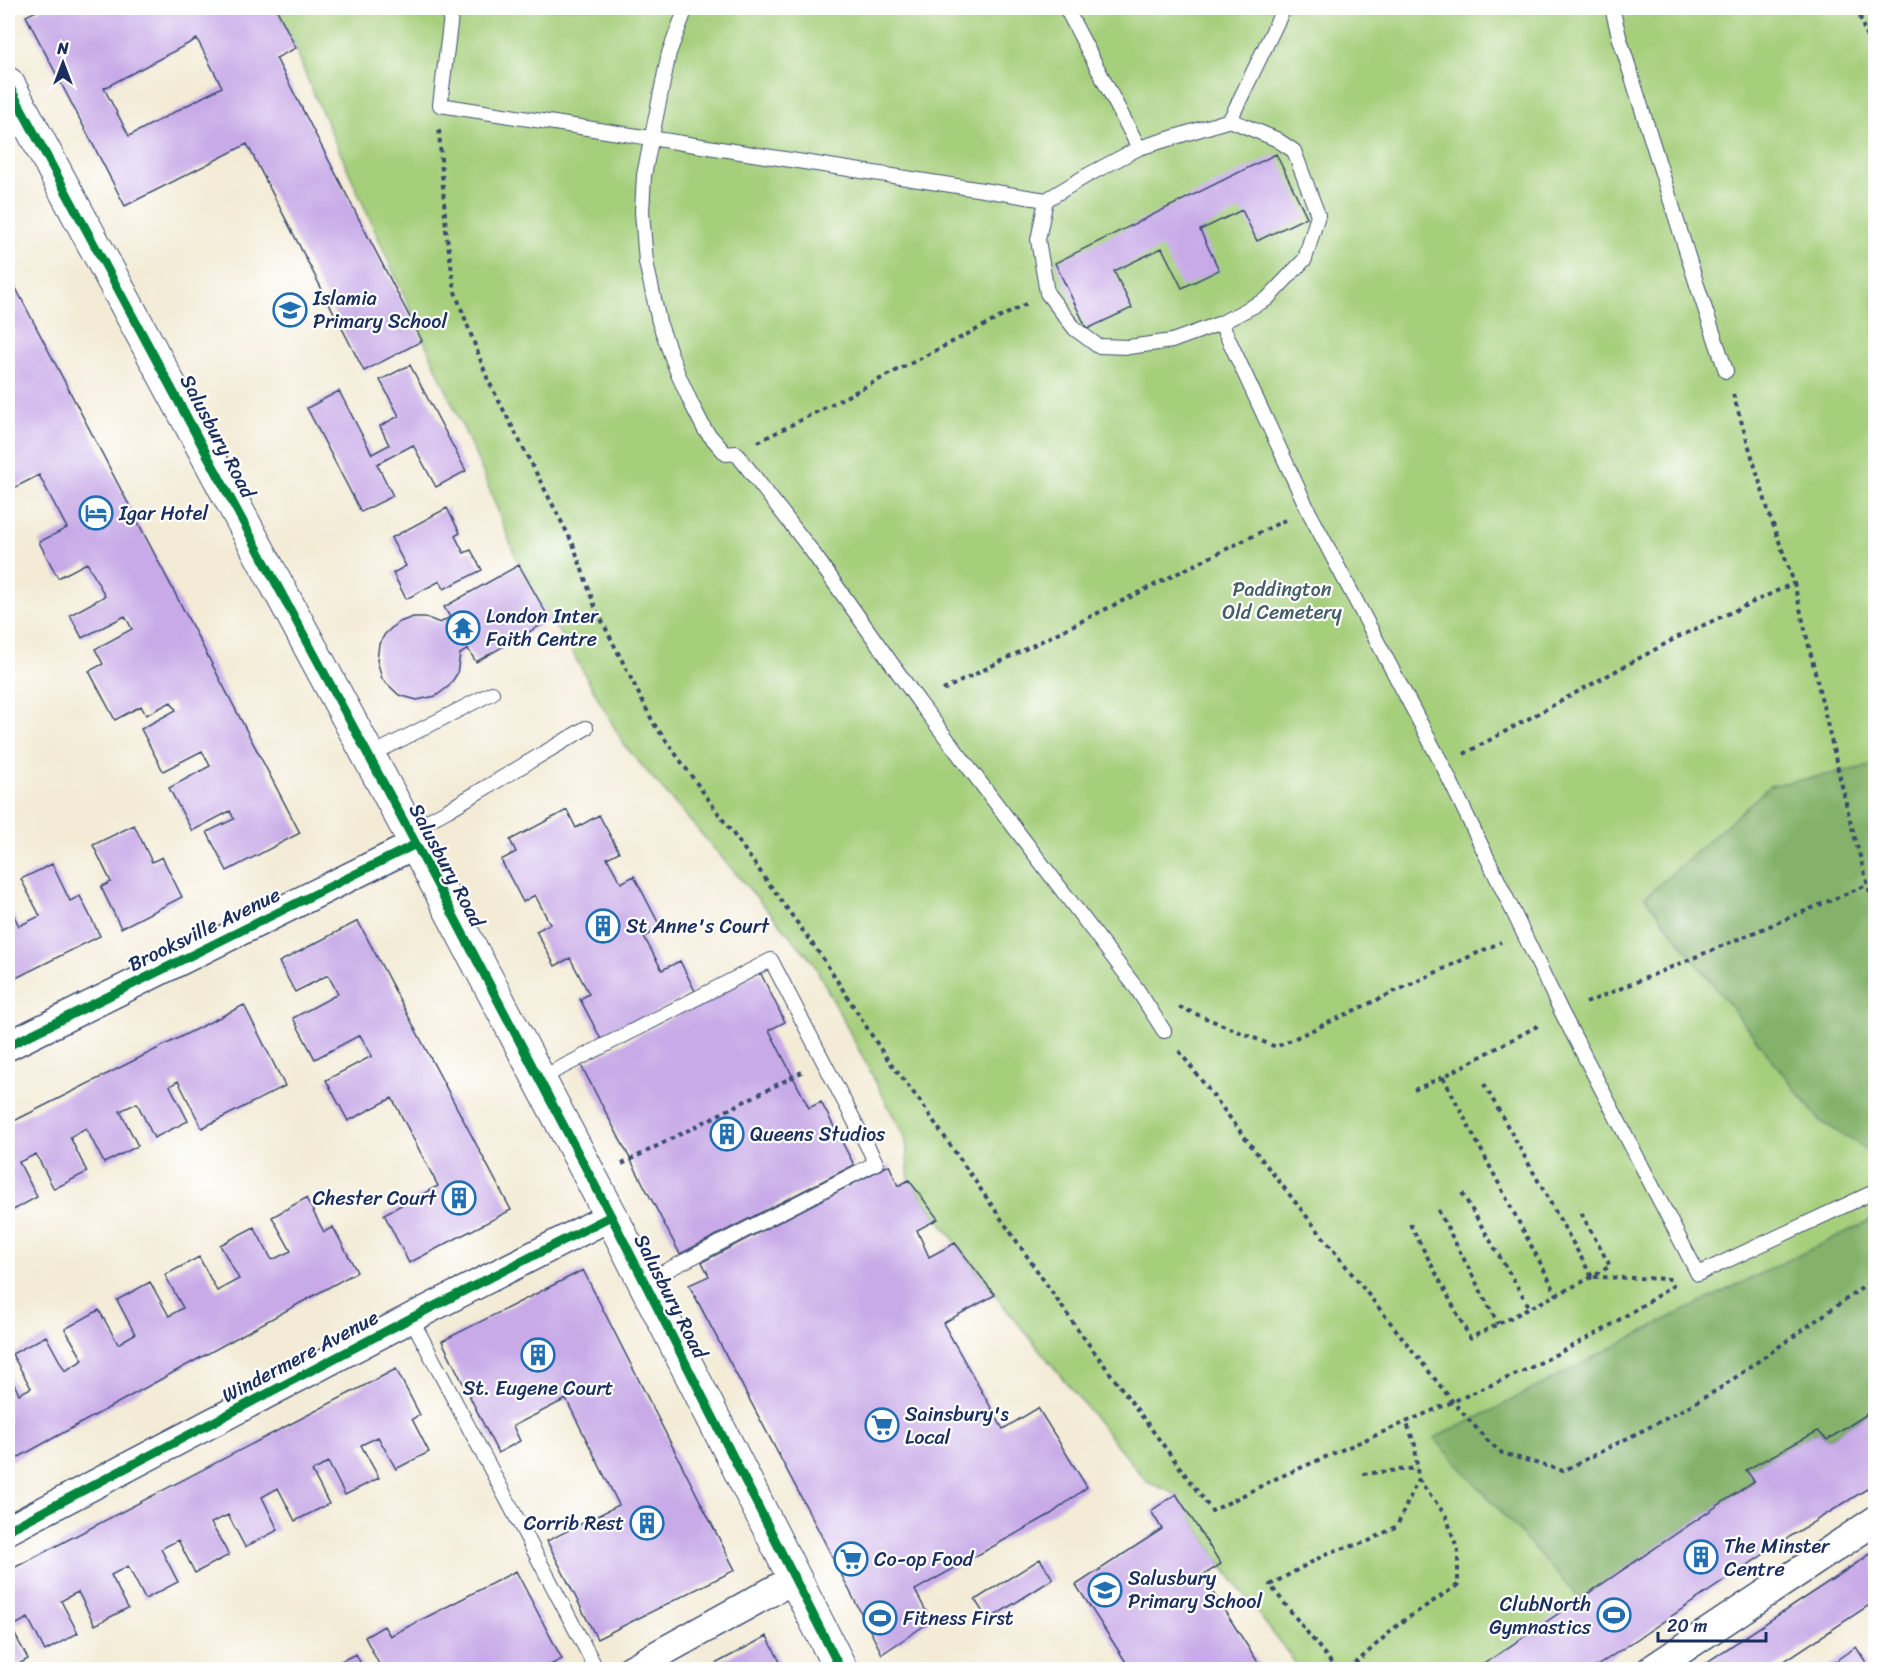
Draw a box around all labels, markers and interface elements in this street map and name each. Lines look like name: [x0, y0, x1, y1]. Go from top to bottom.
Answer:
north arrow: [33, 33, 93, 93]
text: N: [56, 34, 69, 63]
place label: Islamia Primary School: [312, 281, 448, 339]
school or university icon: Islamia Primary School: [272, 292, 308, 328]
street label: Salusbury Road: [170, 368, 266, 506]
hotel icon: Igar Hotel: [78, 495, 114, 531]
place label: Igar Hotel: [118, 496, 209, 531]
park label: Paddington Old Cemetery: [1222, 572, 1343, 630]
place label: London Inter Faith Centre: [486, 599, 599, 657]
temple icon: London Inter Faith Centre: [445, 610, 481, 646]
street label: Salusbury Road: [399, 797, 495, 935]
street label: Brooksville Avenue: [122, 877, 287, 982]
building icon: St Anne's Court: [585, 908, 621, 944]
place label: St Anne's Court: [626, 909, 770, 944]
building icon: Queens Studios: [709, 1116, 745, 1152]
place label: Queens Studios: [750, 1117, 886, 1152]
building icon: Chester Court: [441, 1180, 477, 1216]
place label: Chester Court: [312, 1181, 437, 1216]
street label: Salusbury Road: [624, 1228, 718, 1366]
street label: Windermere Avenue: [215, 1300, 385, 1413]
building icon: St. Eugene Court: [520, 1337, 556, 1373]
place label: St. Eugene Court: [463, 1371, 614, 1406]
place label: Sainsbury's Local: [905, 1397, 1010, 1455]
supermarket icon: Sainsbury's Local: [864, 1407, 900, 1443]
building icon: Corrib Rest: [629, 1505, 665, 1541]
place label: Corrib Rest: [524, 1506, 624, 1541]
place label: The Minster Centre: [1724, 1529, 1831, 1587]
building icon: The Minster Centre: [1683, 1539, 1719, 1575]
supermarket icon: Co-op Food: [833, 1541, 869, 1577]
place label: Co-op Food: [874, 1542, 975, 1577]
place label: Salusbury Primary School: [1128, 1561, 1263, 1619]
school or university icon: Salusbury Primary School: [1087, 1572, 1123, 1608]
place label: ClubNorth Gymnastics: [1489, 1587, 1592, 1645]
sports icon: ClubNorth Gymnastics: [1596, 1597, 1632, 1633]
sports icon: Fitness First: [862, 1600, 898, 1636]
place label: Fitness First: [903, 1601, 1014, 1636]
scale bar: [1658, 1605, 1766, 1643]
text: 20 m: [1667, 1610, 1707, 1642]

